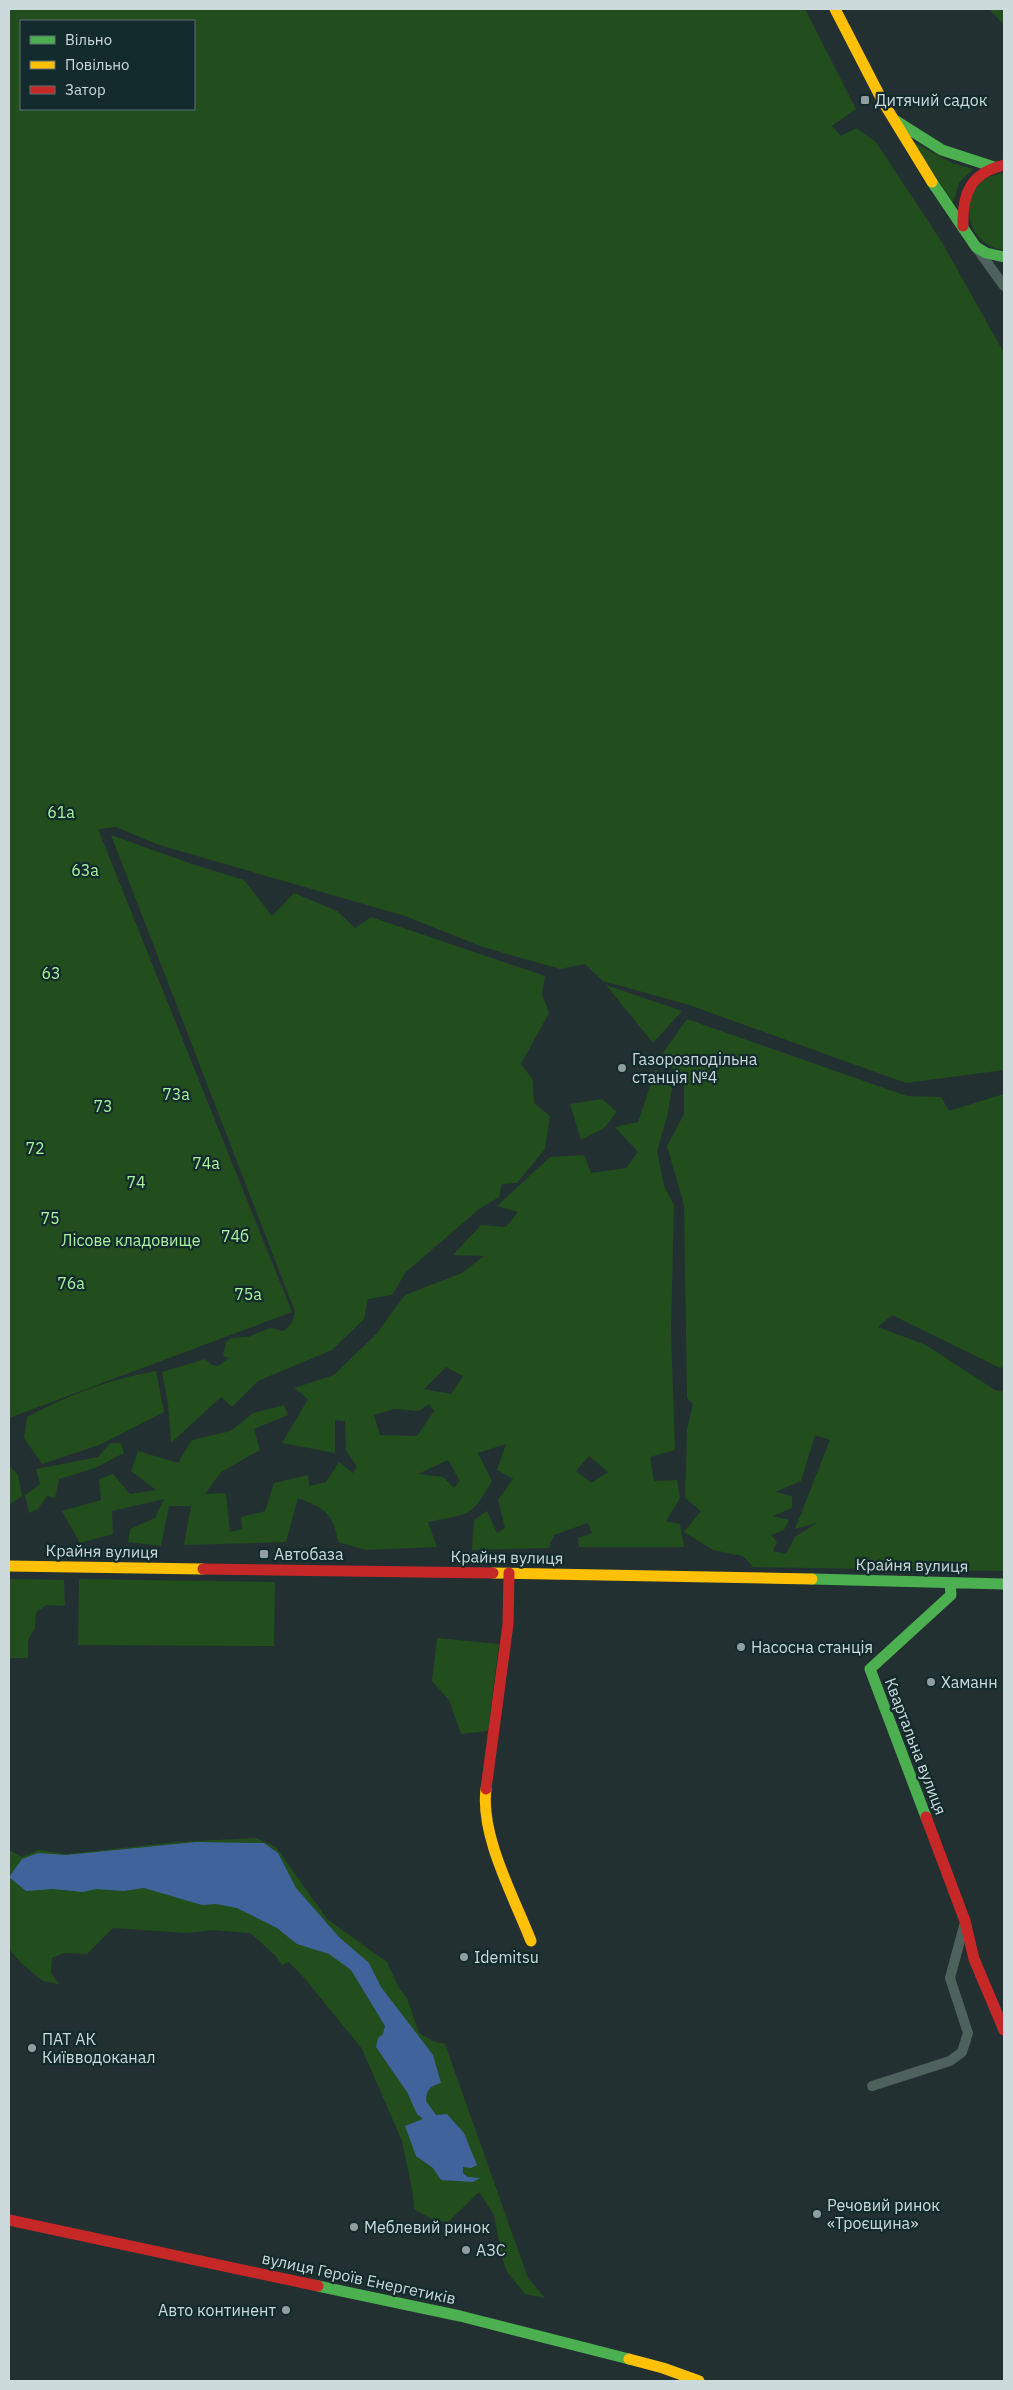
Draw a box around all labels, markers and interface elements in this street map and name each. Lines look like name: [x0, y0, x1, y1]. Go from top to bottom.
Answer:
legend: [20, 20, 195, 110]
text: Вільно: [65, 30, 112, 49]
text: Повільно: [65, 55, 129, 74]
text: Затор: [65, 80, 106, 99]
place label: Дитячий садок: [875, 90, 988, 110]
marker: Дитячий садок: [859, 94, 871, 106]
park label: 61а: [47, 802, 75, 822]
park label: 63а: [71, 860, 99, 880]
park label: 63: [41, 963, 61, 983]
place label: Газорозподільна станція №4: [632, 1049, 758, 1087]
marker: Газорозподільна станція №4: [616, 1062, 628, 1074]
park label: 73а: [162, 1084, 190, 1104]
park label: 73: [93, 1096, 113, 1116]
park label: 72: [25, 1138, 45, 1158]
park label: 74а: [192, 1153, 220, 1173]
park label: 74: [126, 1172, 146, 1192]
park label: 75: [40, 1208, 60, 1228]
park label: 74б: [221, 1226, 249, 1246]
park label: Лісове кладовище: [62, 1230, 201, 1250]
park label: 76а: [57, 1273, 85, 1293]
park label: 75а: [234, 1284, 262, 1304]
street label: Крайня вулиця: [45, 1540, 159, 1562]
place label: Автобаза: [274, 1544, 344, 1564]
street label: Крайня вулиця: [450, 1546, 564, 1568]
marker: Автобаза: [258, 1548, 270, 1560]
street label: Крайня вулиця: [855, 1554, 969, 1576]
place label: Насосна станція: [751, 1637, 873, 1657]
marker: Насосна станція: [735, 1641, 747, 1653]
place label: Хаманн: [941, 1672, 998, 1692]
street label: Квартальна вулиця: [881, 1675, 951, 1817]
marker: Хаманн: [925, 1676, 937, 1688]
place label: Idemitsu: [474, 1947, 539, 1967]
marker: Idemitsu: [458, 1951, 470, 1963]
place label: ПАТ АК Київводоканал: [42, 2029, 155, 2067]
marker: ПАТ АК Київводоканал: [26, 2042, 38, 2054]
place label: Речовий ринок «Троєщина»: [827, 2195, 940, 2233]
marker: Речовий ринок «Троєщина»: [811, 2208, 823, 2220]
place label: Меблевий ринок: [364, 2217, 490, 2237]
marker: Меблевий ринок: [348, 2221, 360, 2233]
place label: АЗС: [476, 2240, 506, 2260]
marker: АЗС: [460, 2244, 472, 2256]
street label: вулиця Героїв Енергетиків: [260, 2248, 458, 2308]
place label: Авто континент: [158, 2300, 276, 2320]
marker: Авто континент: [280, 2304, 292, 2316]

